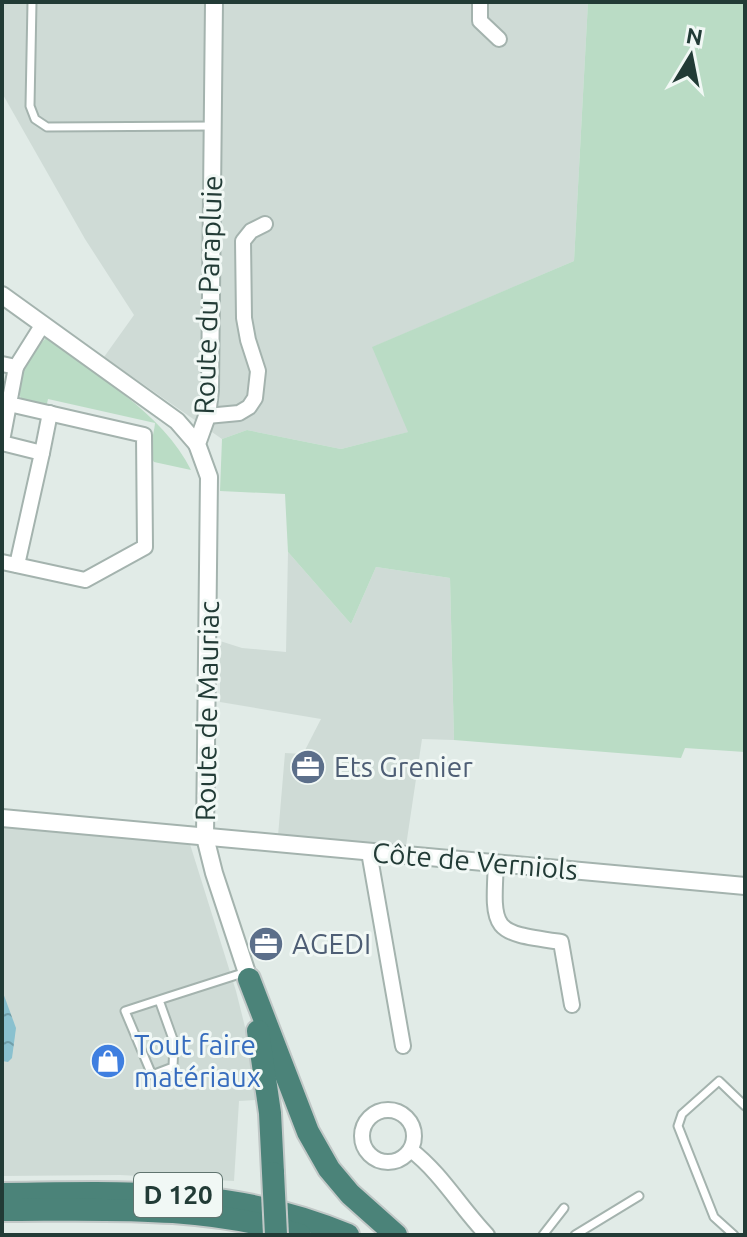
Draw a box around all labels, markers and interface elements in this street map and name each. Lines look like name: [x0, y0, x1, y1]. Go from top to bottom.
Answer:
north arrow: [651, 16, 731, 96]
text: N: [684, 22, 705, 50]
street label: Route du Parapluie: [188, 175, 227, 415]
street label: Route de Mauriac: [189, 601, 224, 821]
office icon: Ets Grenier: [289, 748, 327, 786]
place label: Ets Grenier: [334, 751, 473, 782]
street label: Côte de Verniols: [371, 836, 579, 885]
office icon: AGEDI: [247, 925, 285, 963]
place label: AGEDI: [292, 928, 371, 959]
place label: Tout faire matériaux: [134, 1029, 261, 1092]
shop icon: Tout faire matériaux: [89, 1042, 127, 1080]
road number: D 120: [134, 1173, 222, 1217]

